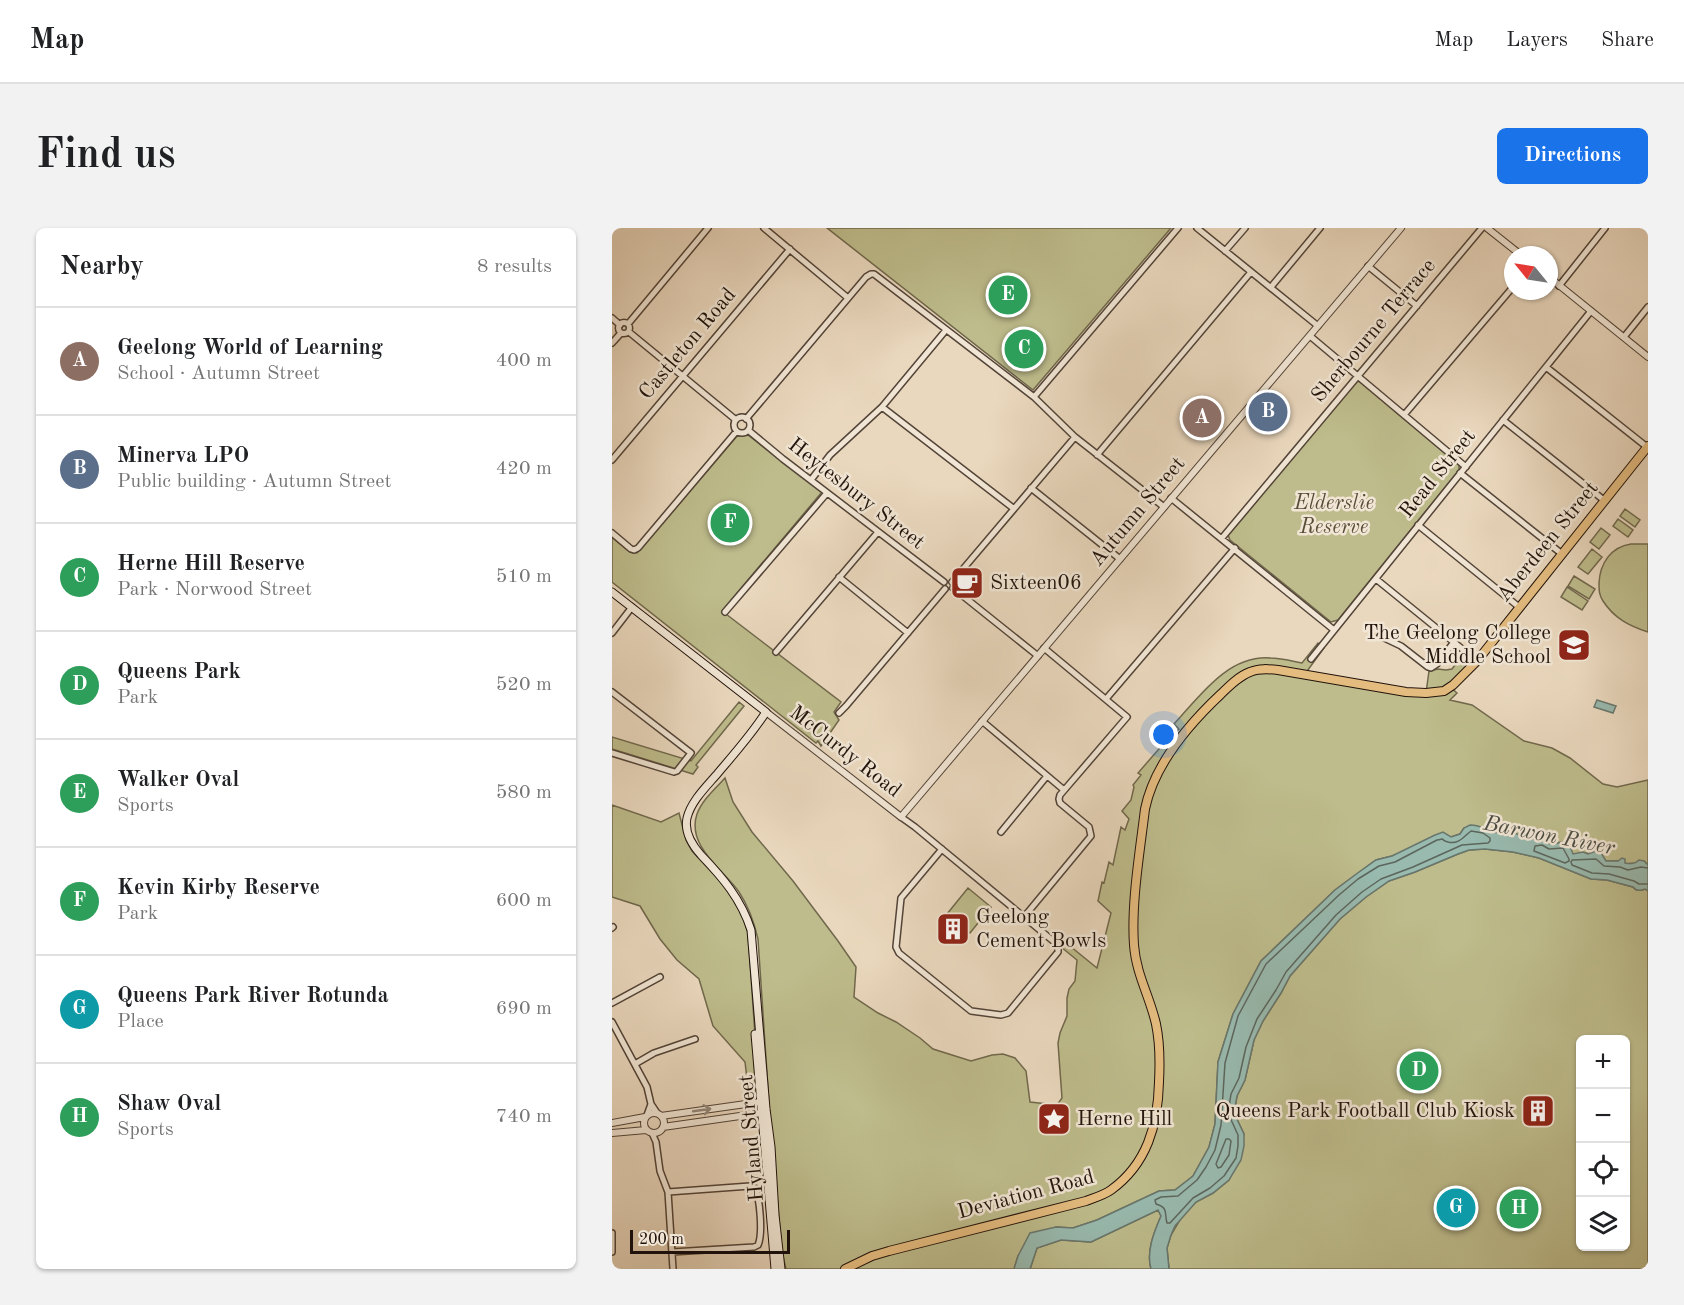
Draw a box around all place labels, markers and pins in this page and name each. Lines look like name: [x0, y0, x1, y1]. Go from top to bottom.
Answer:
pin: E: [988, 272, 1028, 318]
pin: C: [1004, 326, 1044, 372]
pin: B: [1248, 390, 1288, 435]
pin: A: [1182, 396, 1222, 441]
pin: F: [710, 500, 750, 546]
cafe icon: Sixteen06: [949, 565, 985, 601]
place label: Sixteen06: [990, 573, 1082, 594]
place label: The Geelong College Middle School: [1363, 623, 1551, 668]
school or university icon: The Geelong College Middle School: [1556, 627, 1592, 663]
place label: Geelong Cement Bowls: [976, 907, 1106, 952]
building icon: Geelong Cement Bowls: [935, 911, 971, 947]
pin: D: [1400, 1048, 1438, 1094]
building icon: Queens Park Football Club Kiosk: [1520, 1093, 1556, 1129]
place icon: Herne Hill: [1036, 1101, 1072, 1137]
place label: Queens Park Football Club Kiosk: [1215, 1101, 1515, 1122]
place label: Herne Hill: [1077, 1109, 1173, 1130]
pin: G: [1436, 1186, 1476, 1230]
pin: H: [1500, 1186, 1538, 1232]

